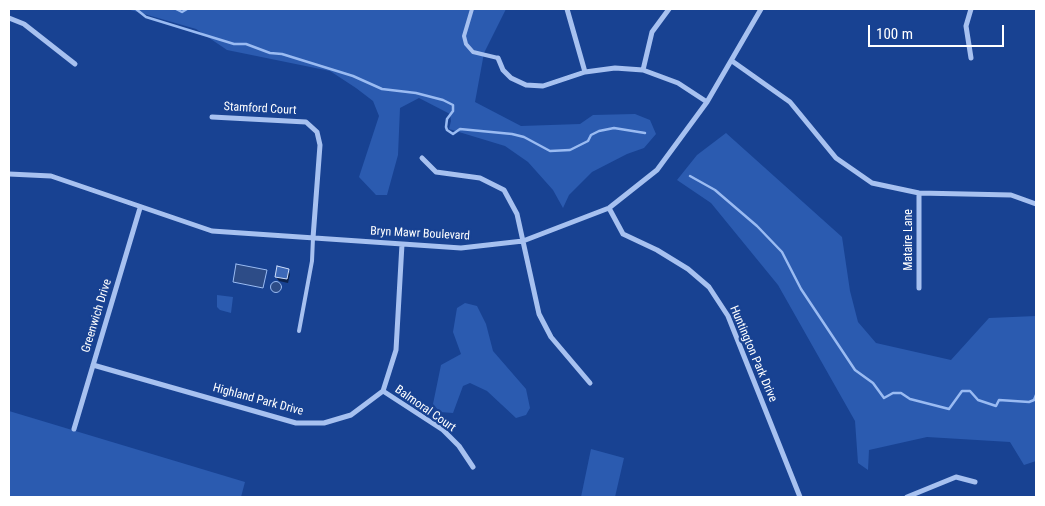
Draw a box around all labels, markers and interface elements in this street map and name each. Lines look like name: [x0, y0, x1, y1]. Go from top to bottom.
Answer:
scale bar: [870, 15, 1006, 47]
text: 100 m: [876, 25, 913, 43]
street label: Stamford Court: [223, 100, 297, 118]
street label: Mataire Lane: [902, 209, 916, 271]
street label: Bryn Mawr Boulevard: [370, 224, 470, 244]
street label: Greenwich Drive: [79, 277, 115, 355]
street label: Huntington Park Drive: [726, 304, 780, 404]
street label: Highland Park Drive: [211, 381, 305, 419]
street label: Balmoral Court: [392, 383, 458, 435]

